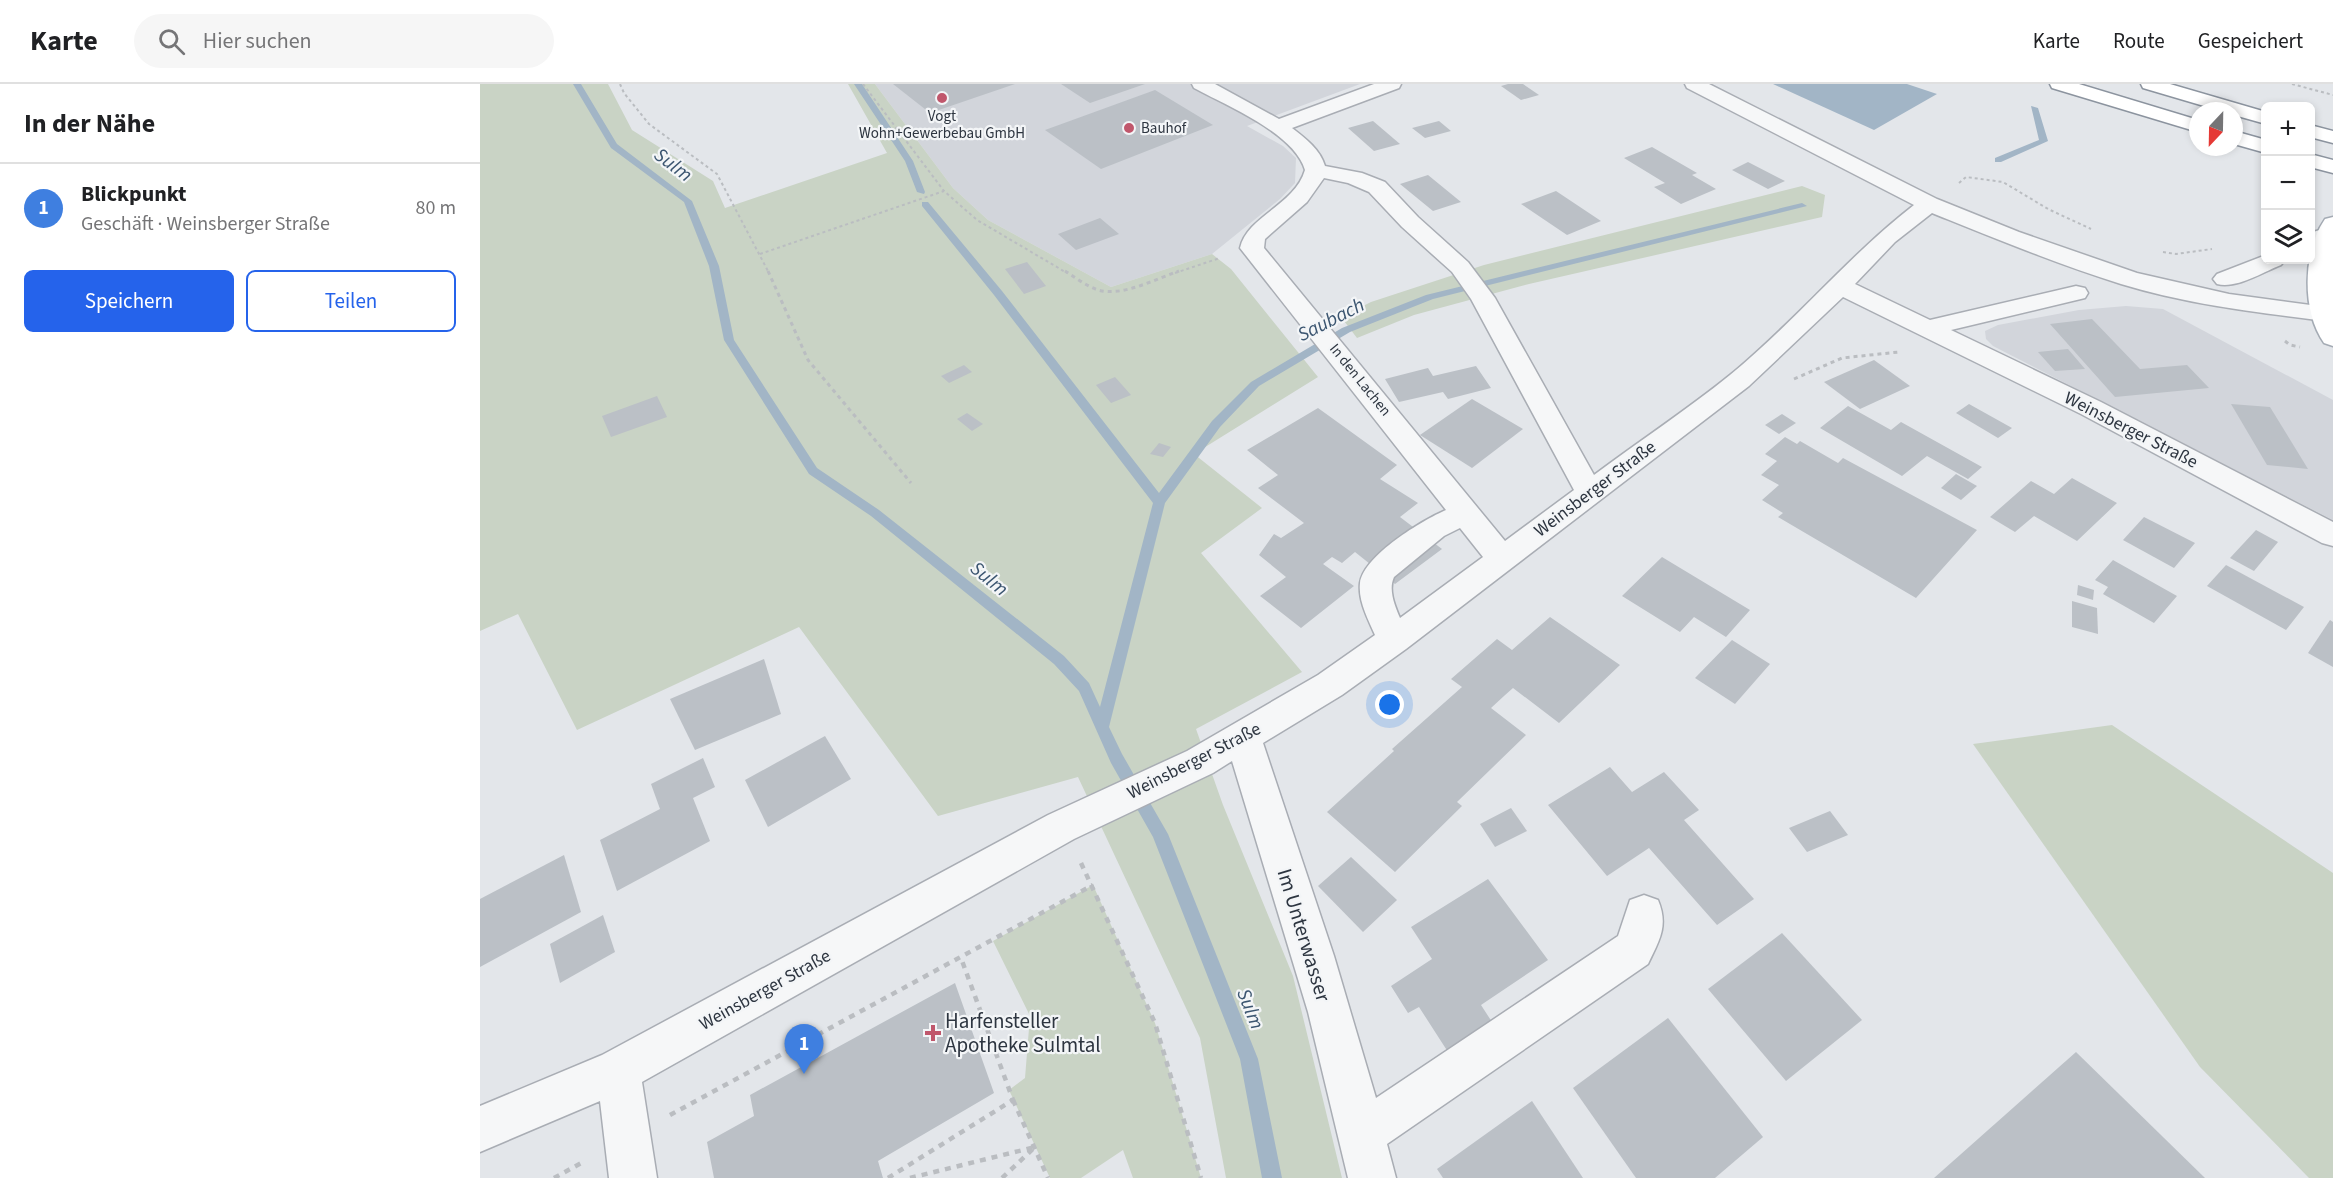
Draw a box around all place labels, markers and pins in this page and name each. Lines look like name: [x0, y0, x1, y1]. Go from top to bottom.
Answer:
marker: Vogt Wohn+Gewerbebau GmbH: [935, 91, 949, 105]
place label: Vogt Wohn+Gewerbebau GmbH: [859, 106, 1025, 144]
place label: Bauhof: [1141, 118, 1187, 139]
marker: Bauhof: [1122, 121, 1136, 135]
place label: Harfensteller Apotheke Sulmtal: [945, 1006, 1101, 1060]
pin: 1: [784, 1024, 824, 1074]
marker: Harfensteller Apotheke Sulmtal: [926, 1026, 940, 1040]

